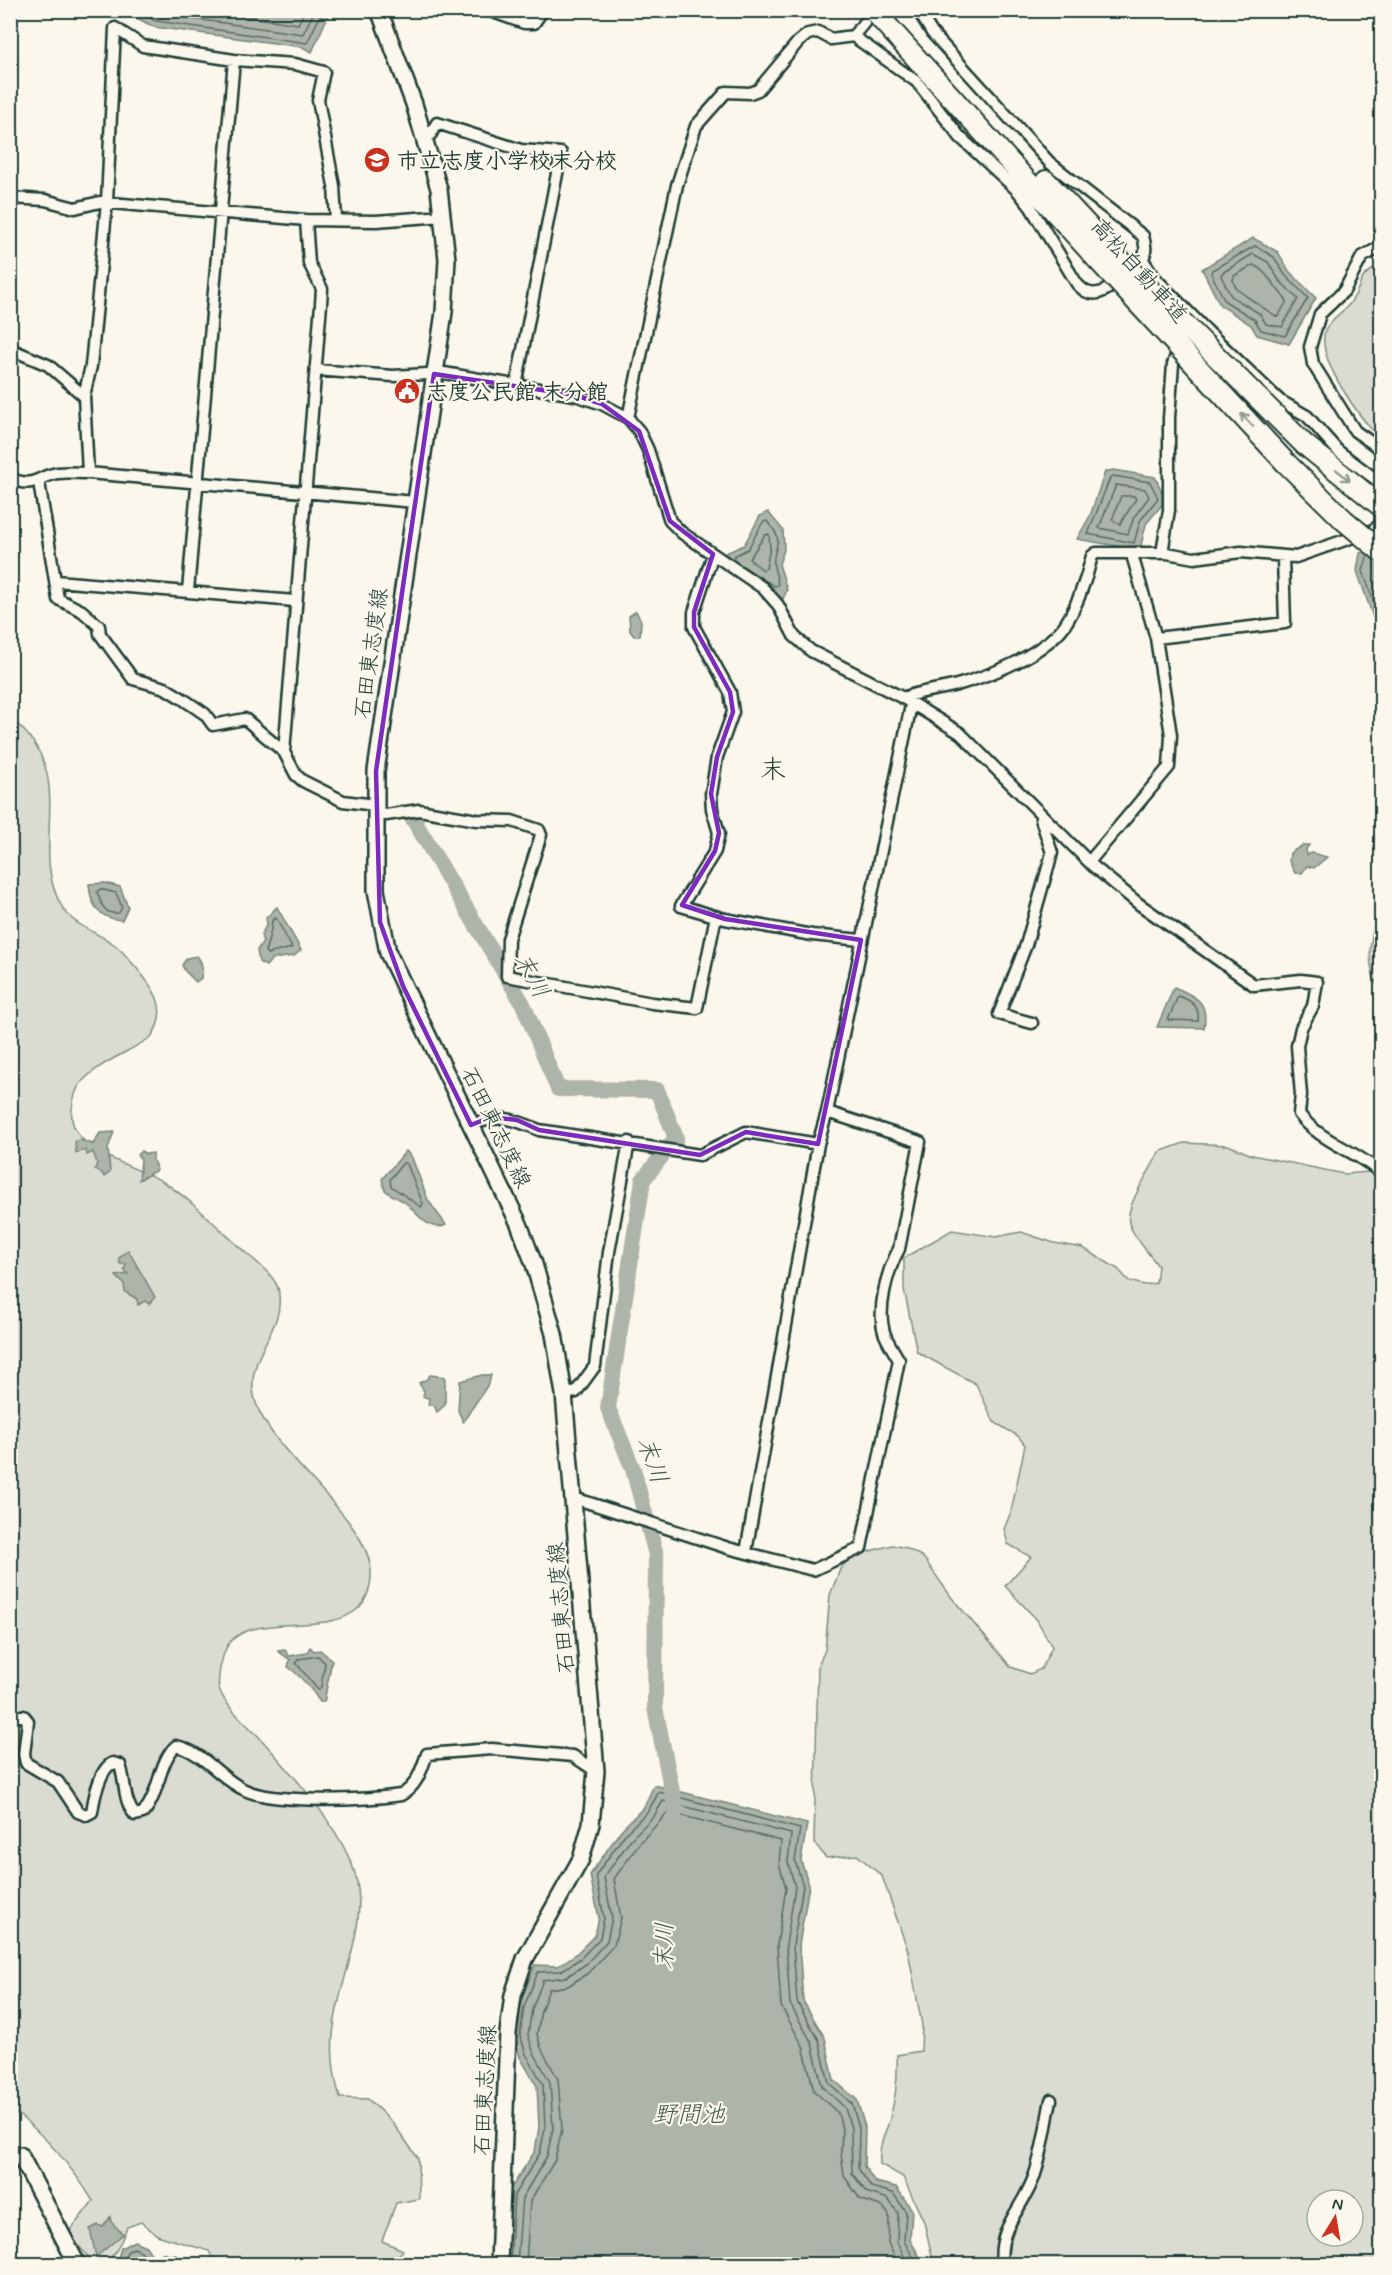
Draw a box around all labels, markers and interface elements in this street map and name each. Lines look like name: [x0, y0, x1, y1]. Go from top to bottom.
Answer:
school or university icon: 市立志度小学校末分校: [362, 145, 392, 175]
place label: 市立志度小学校末分校: [397, 148, 617, 176]
street label: 高松自動車道: [1084, 213, 1193, 330]
public building icon: 志度公民館 末分館: [392, 376, 422, 406]
place label: 志度公民館 末分館: [426, 379, 608, 407]
one-way arrow: [1239, 413, 1254, 428]
one-way arrow: [1335, 469, 1351, 482]
street label: 石田東志度線: [349, 586, 395, 721]
district label: 末: [760, 754, 786, 788]
water label: 末川: [505, 947, 556, 1004]
street label: 石田東志度線: [454, 1062, 537, 1193]
water label: 末川: [629, 1433, 674, 1488]
street label: 石田東志度線: [542, 1541, 582, 1675]
water label: 末川: [650, 1922, 681, 1970]
street label: 石田東志度線: [469, 2023, 503, 2157]
water label: 野間池: [653, 2100, 726, 2131]
north arrow: [1305, 2188, 1365, 2248]
text: N: [1330, 2193, 1345, 2216]

